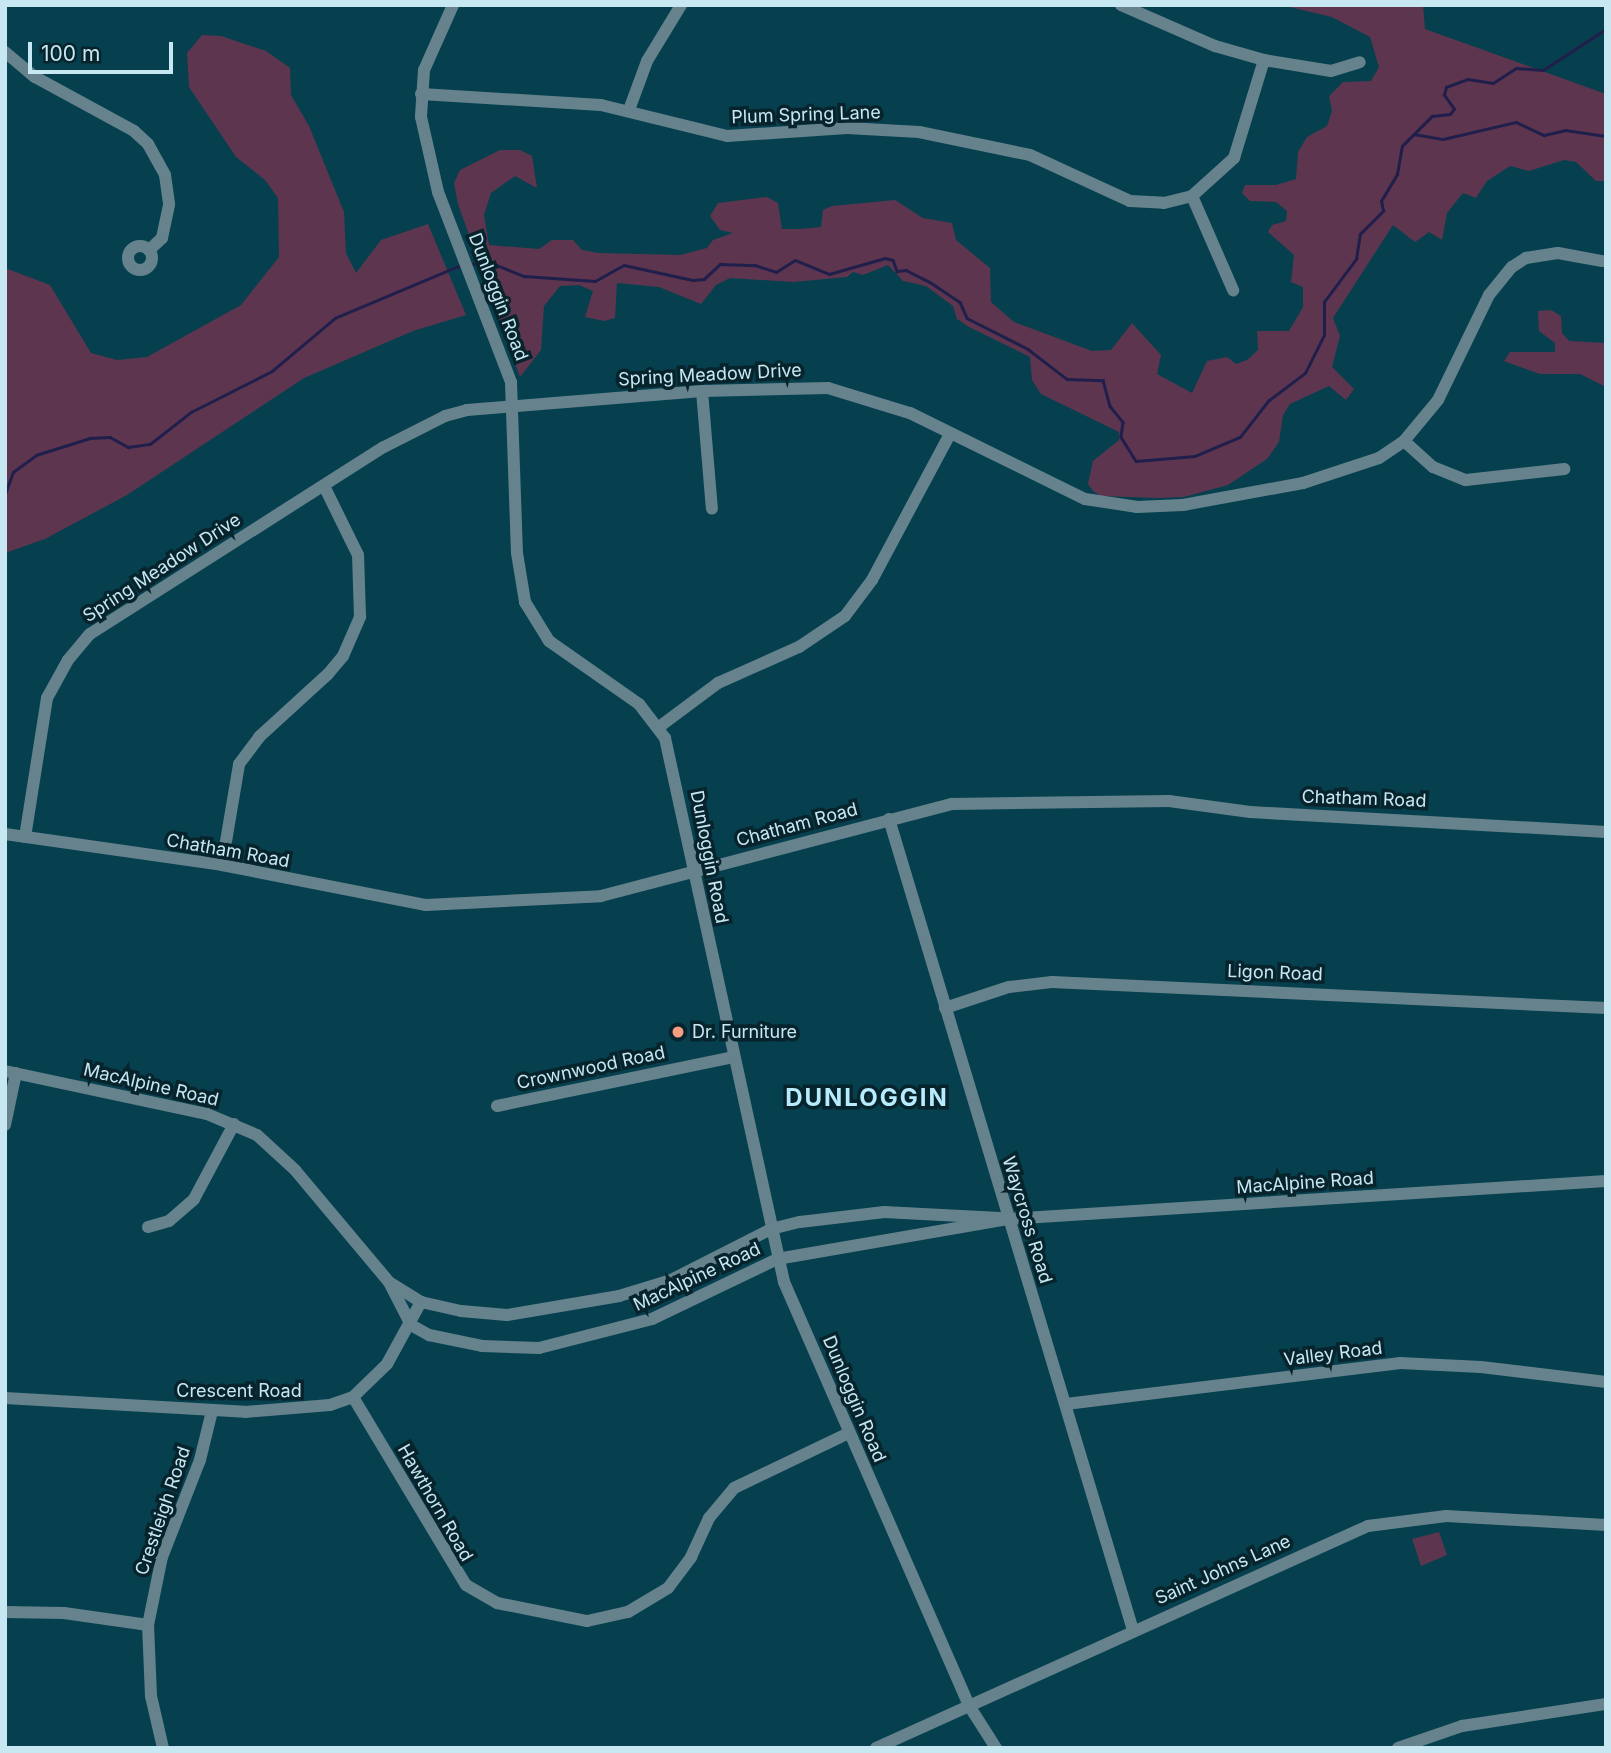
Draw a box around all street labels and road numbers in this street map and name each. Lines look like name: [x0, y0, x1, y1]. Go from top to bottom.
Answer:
street label: Plum Spring Lane: [731, 102, 881, 128]
street label: Dunloggin Road: [464, 230, 532, 364]
street label: Spring Meadow Drive: [618, 359, 802, 391]
street label: Spring Meadow Drive: [79, 509, 245, 627]
street label: Chatham Road: [1301, 786, 1427, 812]
street label: Dunloggin Road: [686, 789, 732, 925]
street label: Chatham Road: [734, 798, 860, 852]
street label: Chatham Road: [165, 830, 291, 872]
street label: Ligon Road: [1227, 961, 1323, 985]
street label: Crownwood Road: [515, 1042, 667, 1094]
street label: MacAlpine Road: [81, 1059, 221, 1111]
street label: Waycross Road: [997, 1154, 1057, 1286]
street label: MacAlpine Road: [1236, 1167, 1374, 1199]
street label: MacAlpine Road: [630, 1238, 764, 1316]
street label: Dunloggin Road: [818, 1333, 890, 1465]
street label: Valley Road: [1283, 1337, 1383, 1371]
street label: Crescent Road: [176, 1380, 302, 1402]
street label: Hawthorn Road: [393, 1441, 477, 1565]
street label: Crestleigh Road: [131, 1444, 195, 1578]
street label: Saint Johns Lane: [1152, 1530, 1294, 1610]

